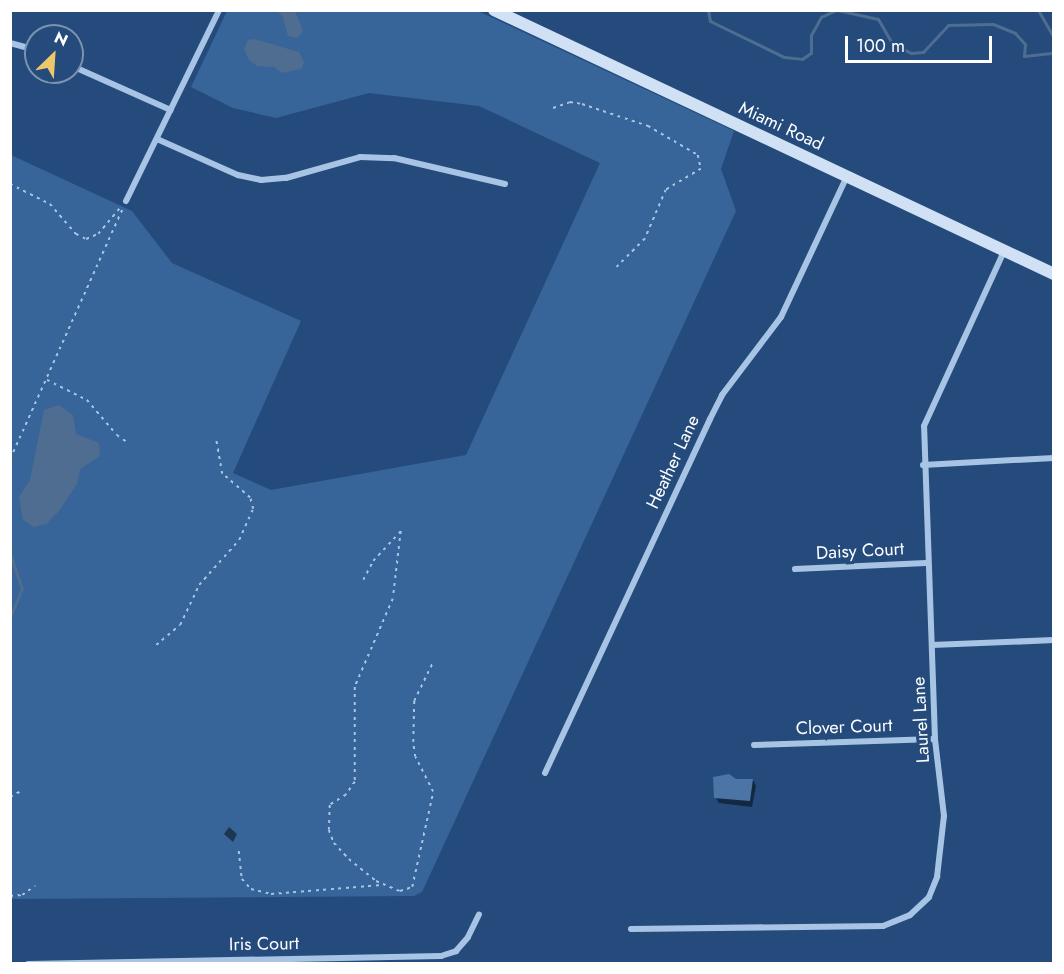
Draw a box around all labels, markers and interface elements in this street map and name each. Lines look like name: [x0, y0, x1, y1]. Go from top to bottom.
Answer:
north arrow: [24, 24, 84, 84]
scale bar: [848, 24, 995, 62]
text: N: [50, 26, 72, 52]
text: 100 m: [856, 33, 905, 59]
street label: Miami Road: [735, 97, 827, 155]
street label: Heather Lane: [642, 412, 704, 512]
street label: Daisy Court: [815, 538, 905, 564]
street label: Laurel Lane: [908, 676, 934, 764]
street label: Clover Court: [795, 715, 893, 739]
street label: Iris Court: [229, 933, 299, 955]

